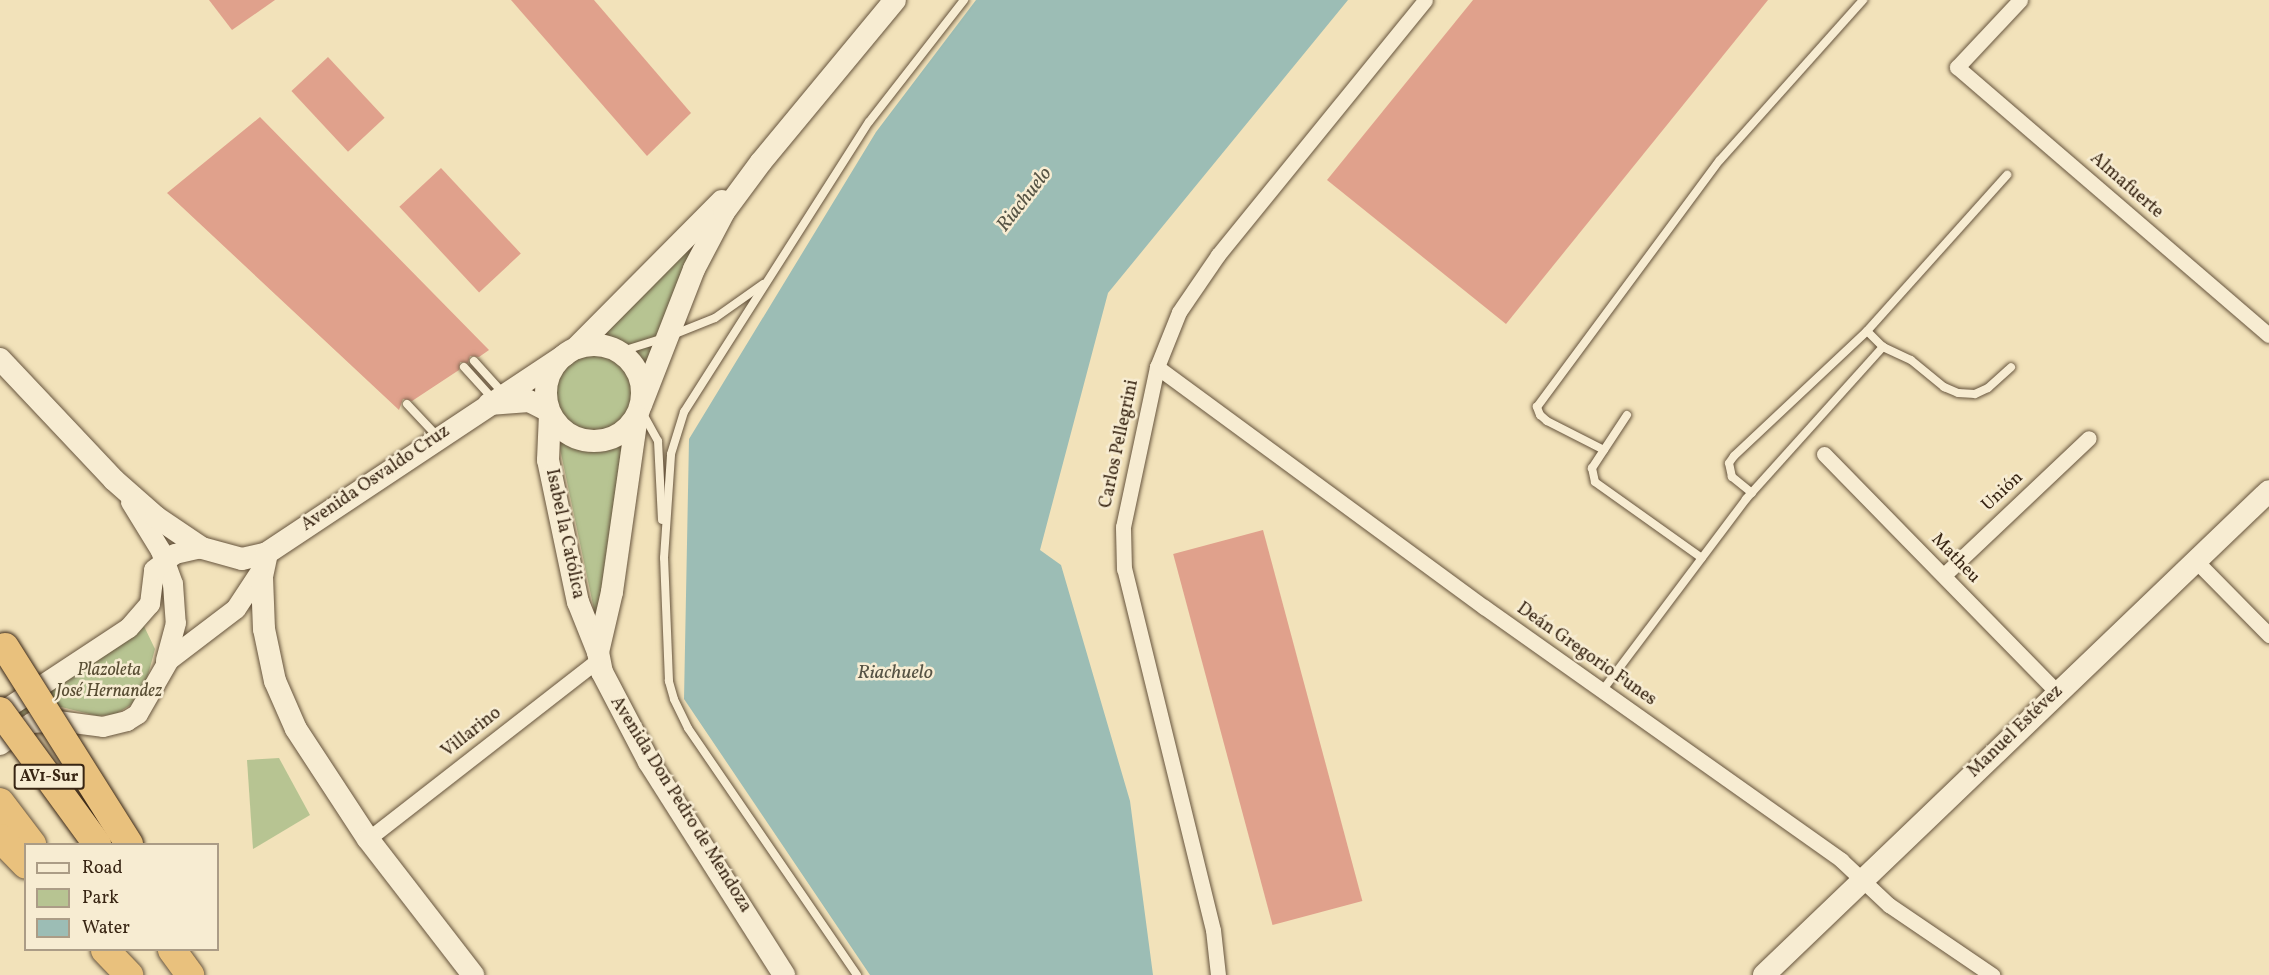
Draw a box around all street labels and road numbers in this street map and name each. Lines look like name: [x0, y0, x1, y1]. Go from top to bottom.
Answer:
street label: Almafuerte: [2085, 148, 2167, 224]
street label: Carlos Pellegrini: [1096, 378, 1144, 510]
street label: Avenida Osvaldo Cruz: [298, 421, 454, 537]
street label: Isabel la Católica: [540, 467, 588, 601]
street label: Unión: [1978, 468, 2028, 516]
street label: Matheu: [1926, 529, 1984, 589]
street label: Deán Gregorio Funes: [1512, 599, 1660, 711]
street label: Manuel Estévez: [1964, 681, 2068, 783]
street label: Avenida Don Pedro de Mendoza: [604, 693, 756, 917]
street label: Villarino: [438, 703, 506, 763]
road number: AV1-Sur: [13, 764, 85, 790]

